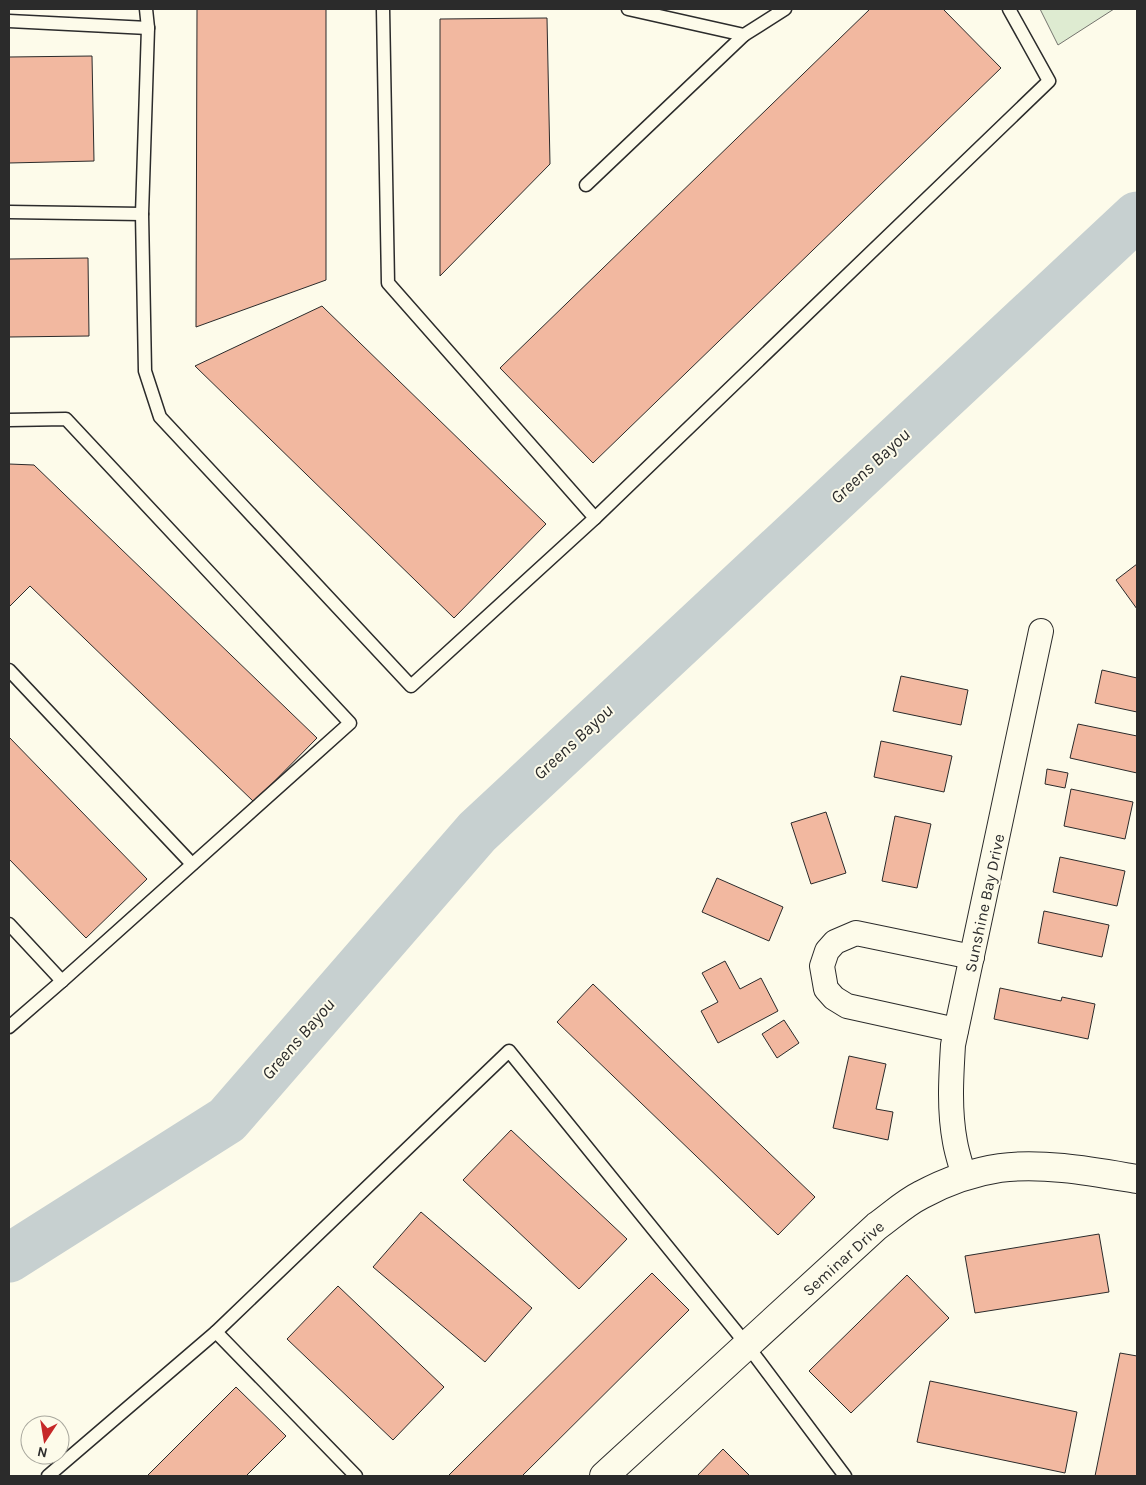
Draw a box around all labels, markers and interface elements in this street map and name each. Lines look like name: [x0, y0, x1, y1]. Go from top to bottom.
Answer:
water label: Greens Bayou: [826, 423, 914, 509]
water label: Greens Bayou: [529, 699, 617, 785]
street label: Sunshine Bay Drive: [961, 832, 1008, 974]
water label: Greens Bayou: [257, 994, 339, 1084]
street label: Seminar Drive: [799, 1217, 888, 1300]
north arrow: [20, 1415, 70, 1465]
text: N: [36, 1443, 49, 1462]

